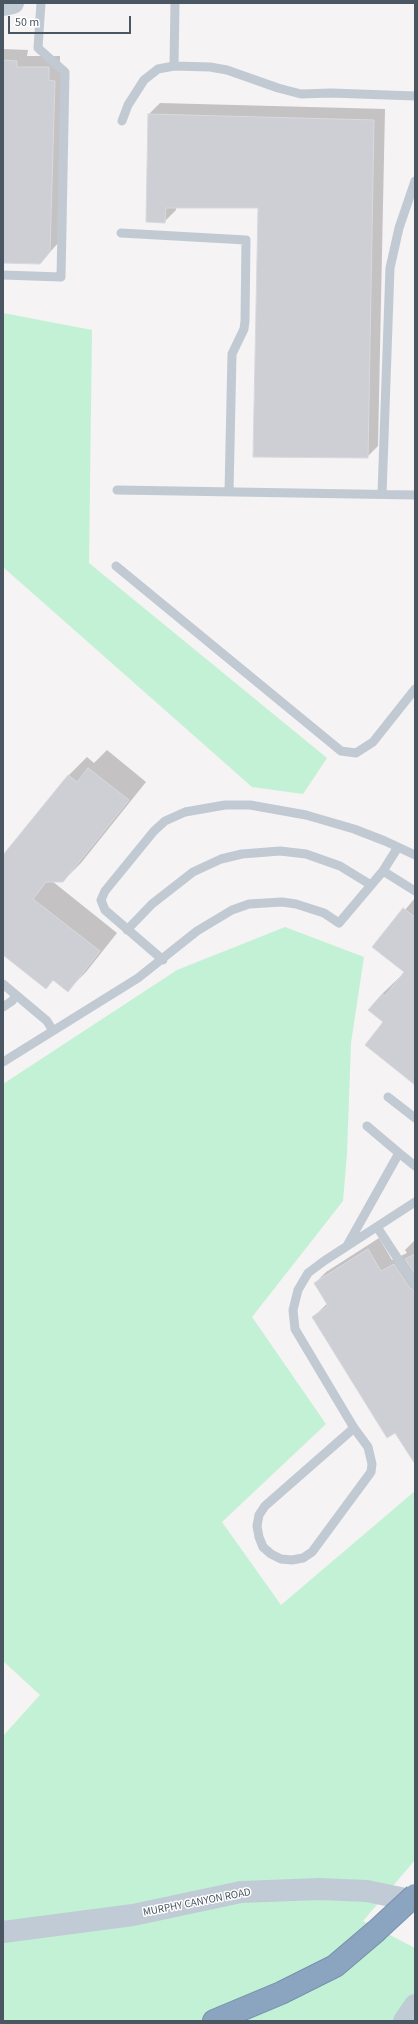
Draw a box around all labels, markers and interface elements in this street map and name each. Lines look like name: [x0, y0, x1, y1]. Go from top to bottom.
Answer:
scale bar: [10, 8, 133, 34]
text: 50 m: [15, 14, 39, 31]
street label: MURPHY CANYON ROAD: [142, 1886, 252, 1920]

